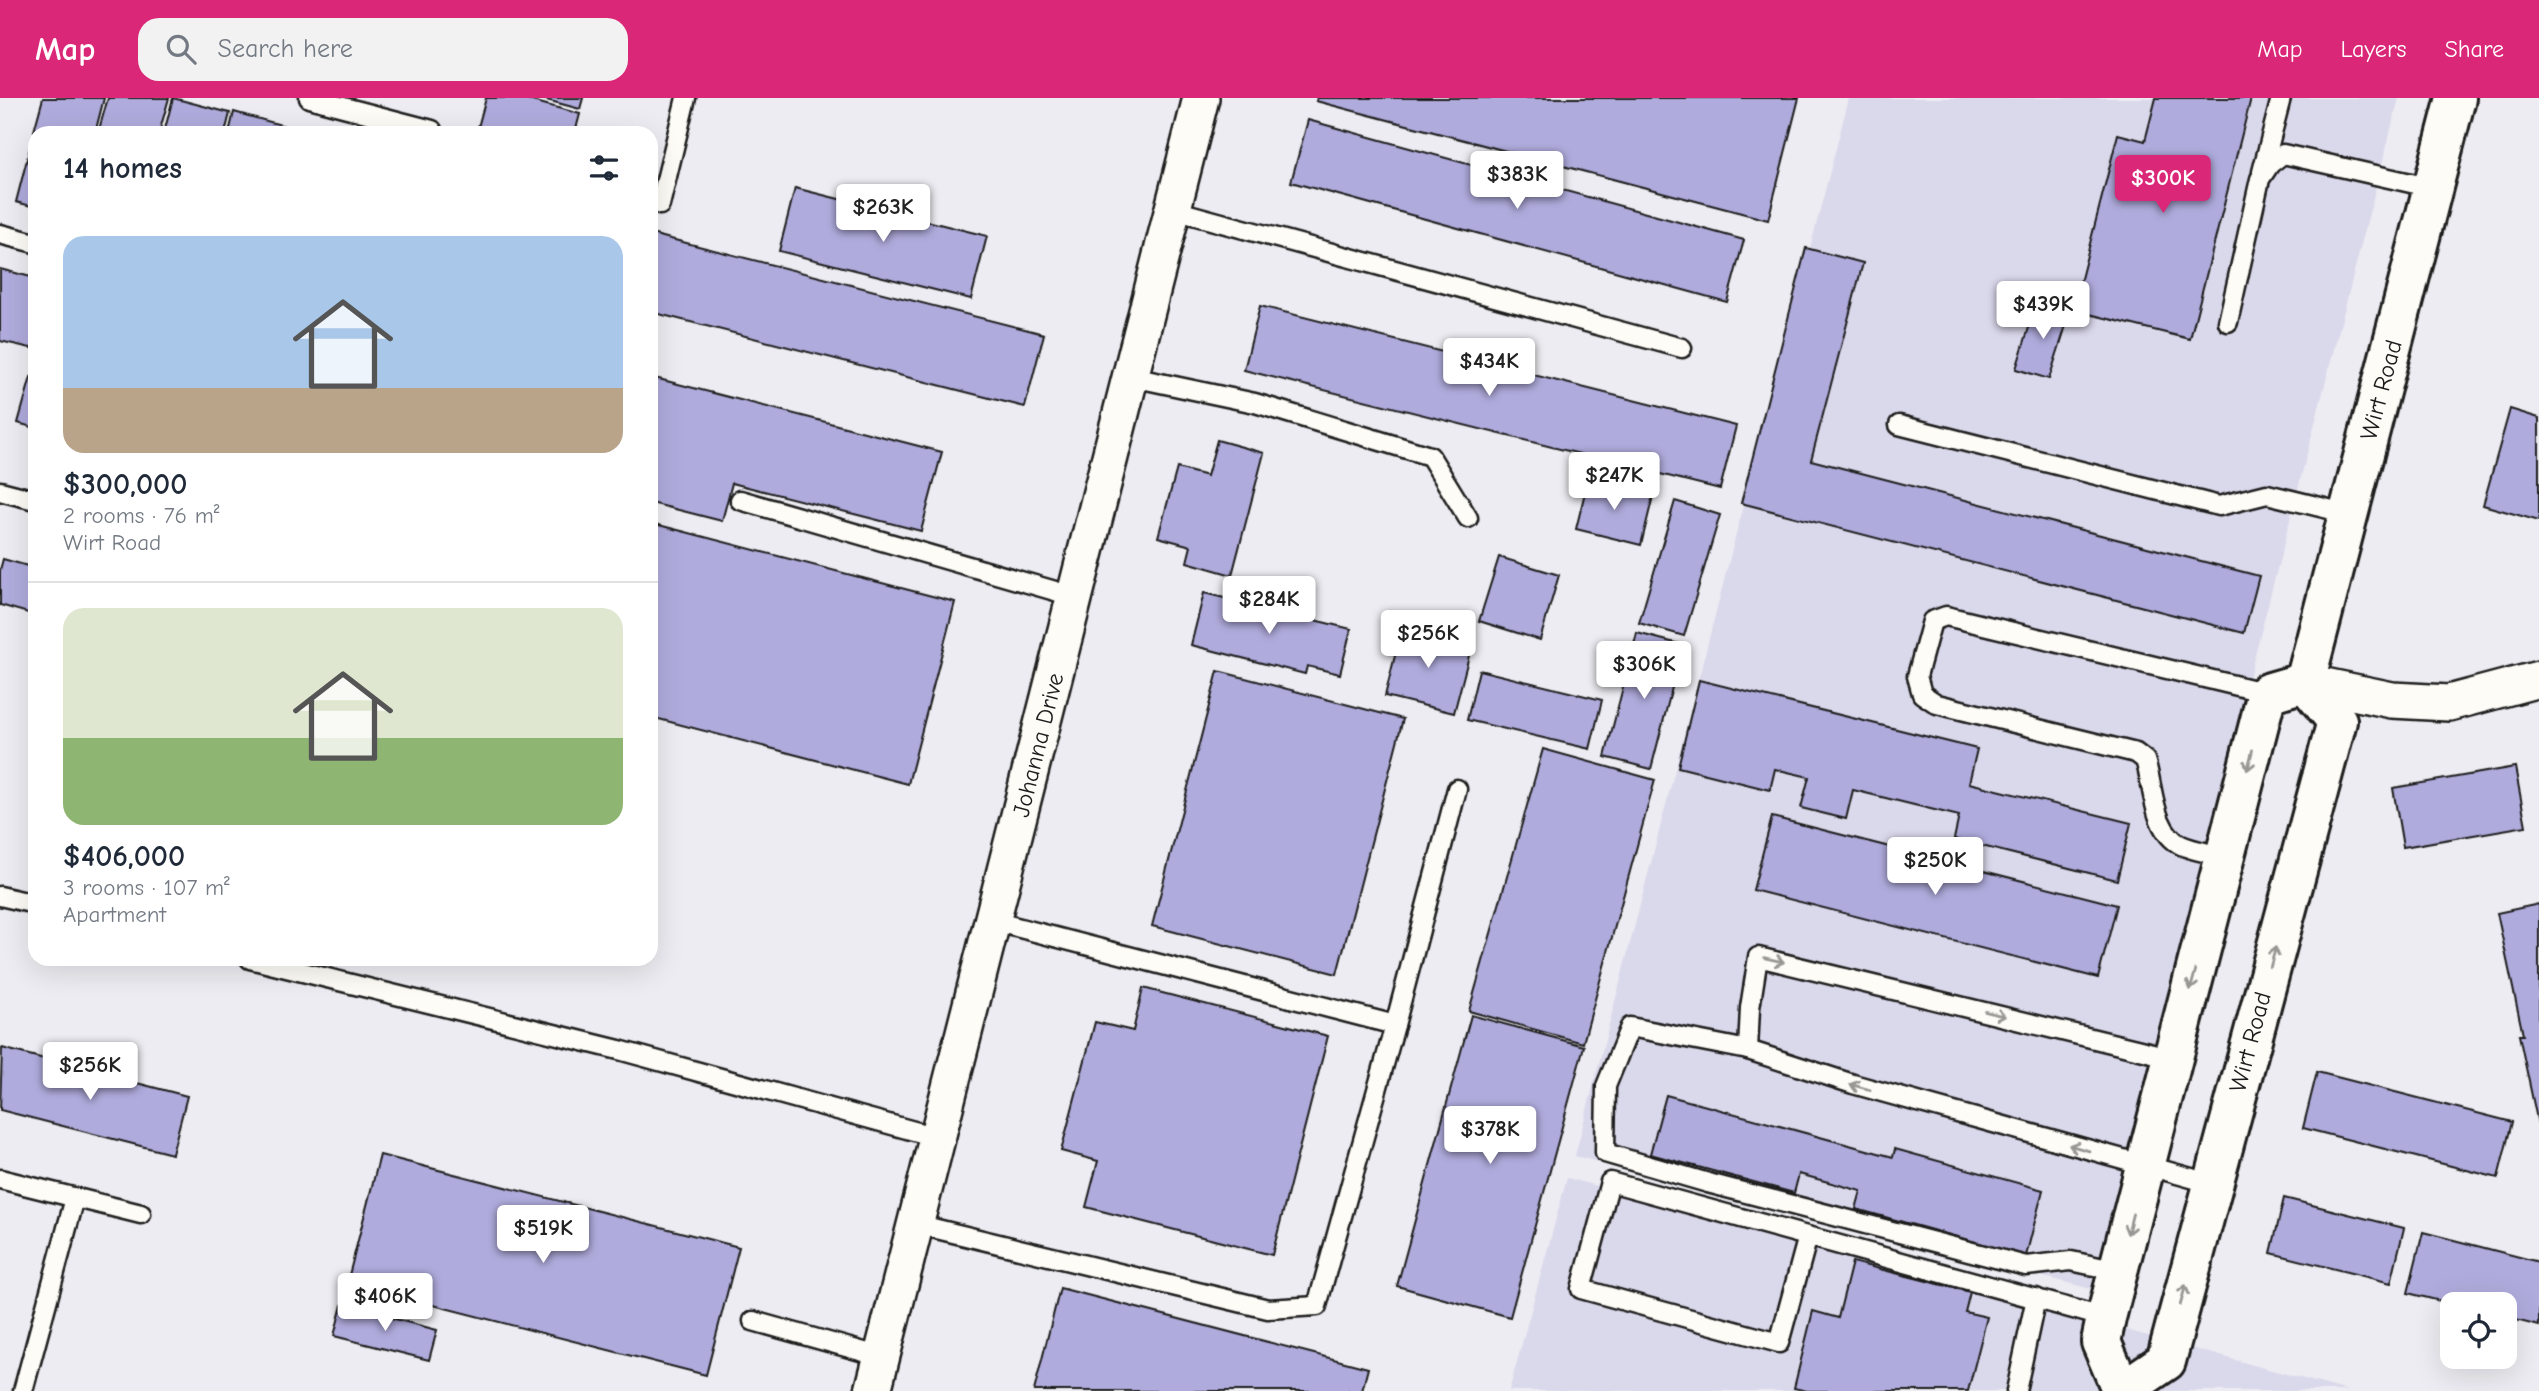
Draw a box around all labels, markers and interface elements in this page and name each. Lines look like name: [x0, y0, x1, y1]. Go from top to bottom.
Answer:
search box: [138, 18, 628, 81]
text: Map: [35, 30, 96, 68]
icon: search: [162, 30, 200, 68]
text: Search here: [218, 34, 353, 64]
text: Map: [2257, 35, 2303, 63]
text: Layers: [2341, 35, 2406, 63]
text: Share: [2444, 35, 2504, 63]
icon: filters: [585, 149, 623, 187]
text: 14 homes: [63, 151, 182, 186]
pin: $383K: [1468, 152, 1566, 211]
pin: $300K: [2114, 156, 2212, 215]
text: $383K: [1486, 160, 1548, 187]
text: $300K: [2131, 164, 2195, 191]
pin: $263K: [834, 184, 932, 244]
text: $263K: [852, 193, 914, 220]
icon: home: [280, 281, 406, 407]
pin: $439K: [1994, 282, 2092, 341]
text: $439K: [2013, 290, 2073, 317]
street label: Wirt Road: [2354, 337, 2408, 443]
pin: $434K: [1440, 338, 1538, 398]
text: $434K: [1459, 347, 1519, 374]
pin: $247K: [1565, 452, 1663, 512]
text: $247K: [1585, 461, 1643, 488]
text: $300,000: [63, 467, 187, 502]
text: 2 rooms · 76 m²: [63, 502, 219, 529]
text: Wirt Road: [63, 529, 161, 556]
pin: $284K: [1220, 576, 1318, 636]
text: $284K: [1239, 585, 1299, 612]
pin: $256K: [1379, 610, 1477, 670]
text: $256K: [1397, 619, 1459, 646]
pin: $306K: [1595, 642, 1693, 701]
text: $306K: [1612, 650, 1676, 677]
icon: home: [280, 653, 406, 779]
street label: Johanna Drive: [1007, 670, 1069, 820]
one-way arrow: [2243, 748, 2256, 770]
pin: $250K: [1886, 838, 1984, 897]
text: $406,000: [63, 839, 185, 874]
text: $250K: [1903, 846, 1967, 873]
text: 3 rooms · 107 m²: [63, 874, 230, 901]
text: Apartment: [63, 901, 166, 928]
one-way arrow: [2267, 946, 2280, 969]
one-way arrow: [1762, 955, 1784, 968]
one-way arrow: [2186, 968, 2199, 991]
street label: Wirt Road: [2223, 989, 2277, 1095]
one-way arrow: [1983, 1008, 2006, 1021]
pin: $256K: [41, 1042, 139, 1102]
text: $256K: [59, 1051, 121, 1078]
one-way arrow: [1849, 1079, 1871, 1092]
pin: $378K: [1441, 1107, 1539, 1166]
text: $378K: [1460, 1115, 1520, 1142]
one-way arrow: [2069, 1141, 2091, 1154]
pin: $519K: [494, 1206, 592, 1265]
one-way arrow: [2123, 1212, 2136, 1235]
text: $519K: [513, 1214, 573, 1241]
pin: $406K: [336, 1274, 434, 1333]
text: $406K: [354, 1282, 416, 1309]
one-way arrow: [2177, 1284, 2190, 1307]
map controls: [2440, 1292, 2517, 1369]
button: locate: [2440, 1292, 2517, 1369]

